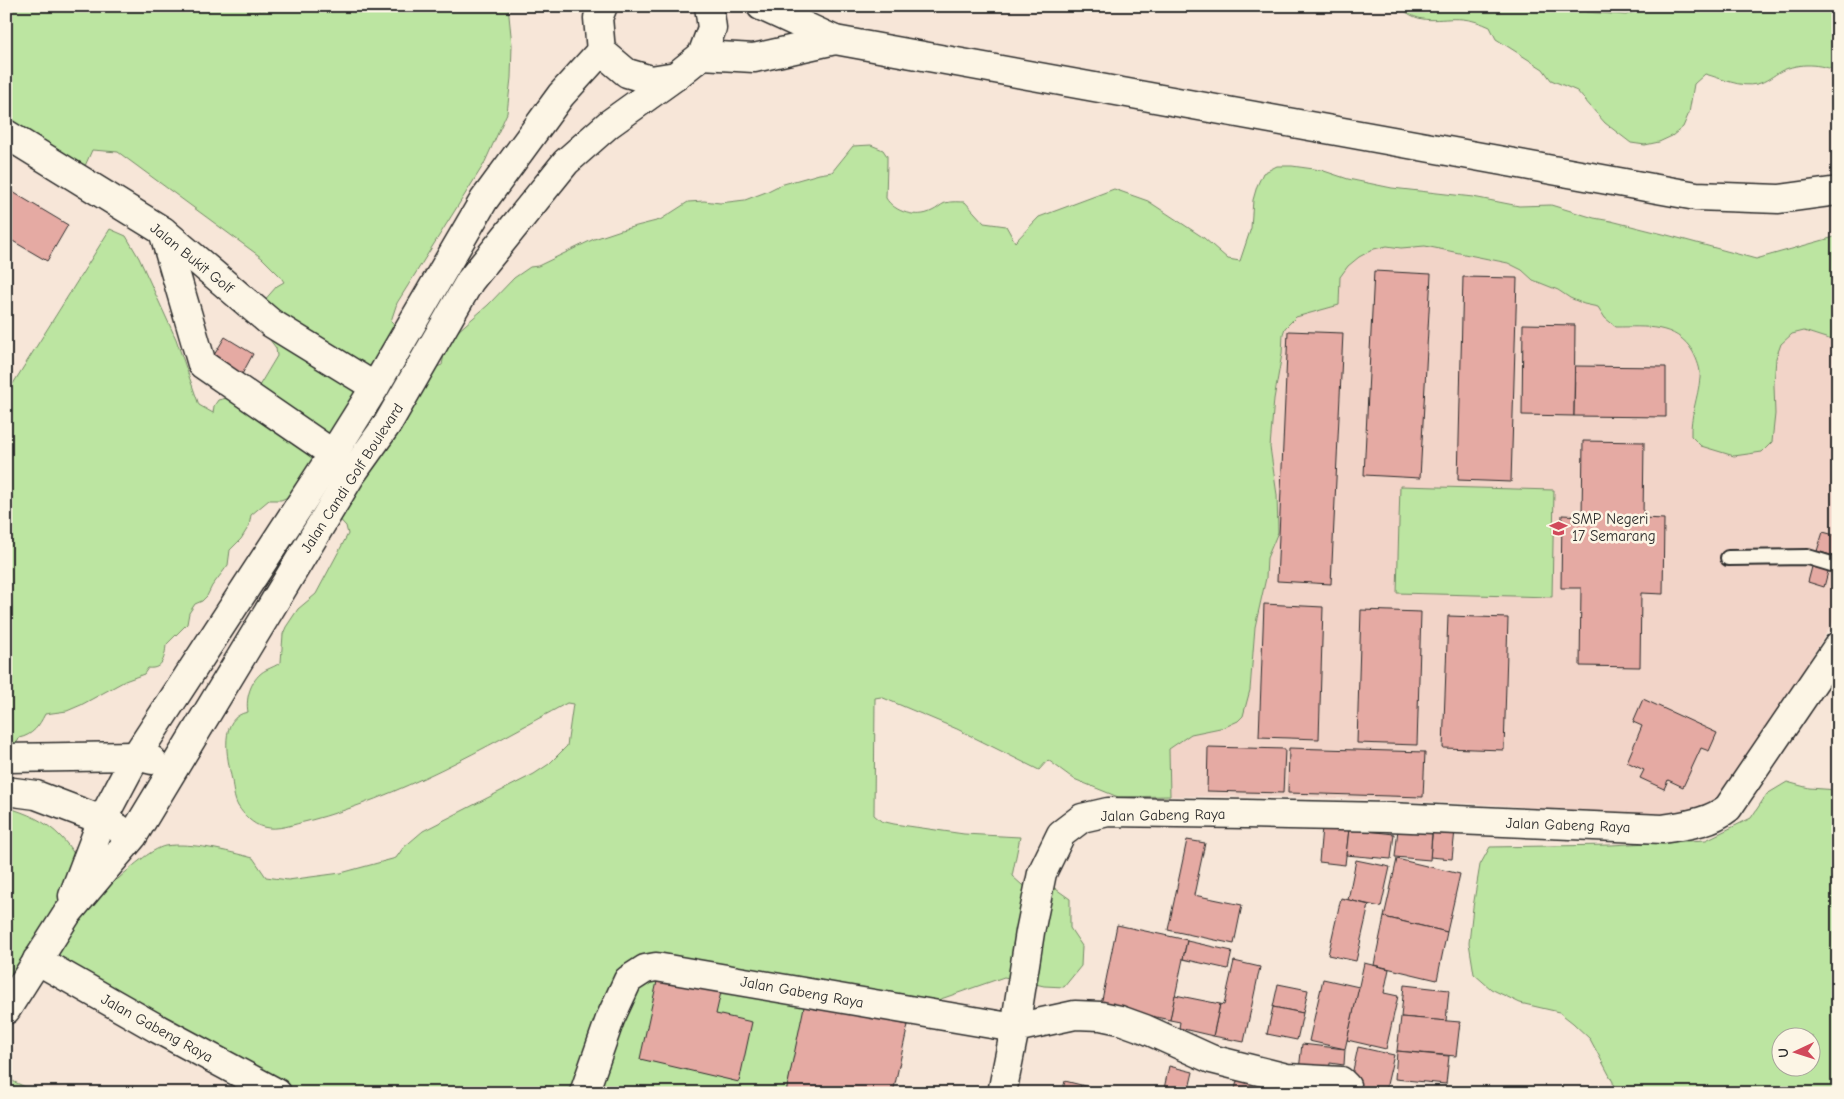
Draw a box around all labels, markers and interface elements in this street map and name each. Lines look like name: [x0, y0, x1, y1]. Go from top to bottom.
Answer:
street label: Jalan Bukit Golf: [147, 219, 238, 298]
street label: Jalan Candi Golf Boulevard: [297, 400, 407, 556]
place label: SMP Negeri 17 Semarang: [1572, 510, 1656, 545]
school or university icon: SMP Negeri 17 Semarang: [1548, 518, 1568, 538]
street label: Jalan Gabeng Raya: [1100, 805, 1226, 825]
street label: Jalan Gabeng Raya: [1505, 814, 1631, 836]
street label: Jalan Gabeng Raya: [739, 972, 865, 1012]
street label: Jalan Gabeng Raya: [98, 990, 216, 1066]
north arrow: [1772, 1026, 1822, 1076]
text: U: [1775, 1048, 1792, 1058]

